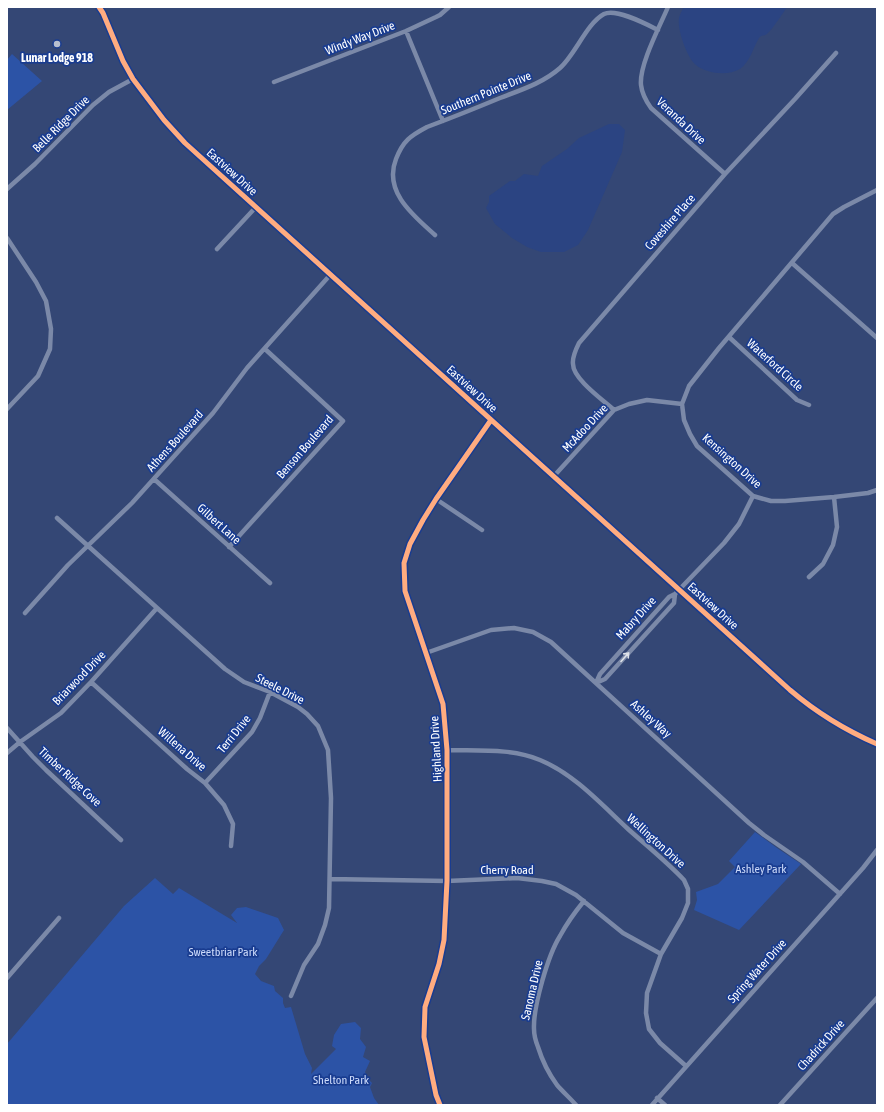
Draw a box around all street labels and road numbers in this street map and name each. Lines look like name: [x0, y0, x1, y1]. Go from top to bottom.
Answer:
street label: Windy Way Drive: [323, 18, 397, 58]
street label: Southern Pointe Drive: [439, 69, 533, 117]
street label: Belle Ridge Drive: [30, 93, 92, 155]
street label: Veranda Drive: [654, 95, 708, 147]
street label: Eastview Drive: [204, 146, 260, 198]
street label: Coveshire Place: [642, 191, 698, 253]
street label: Waterford Circle: [744, 336, 806, 394]
street label: Eastview Drive: [444, 363, 500, 415]
street label: McAdoo Drive: [559, 401, 611, 455]
street label: Athens Boulevard: [144, 408, 206, 474]
street label: Benson Boulevard: [274, 412, 336, 482]
street label: Kensington Drive: [700, 431, 764, 491]
street label: Gilbert Lane: [194, 501, 244, 547]
street label: Eastview Drive: [685, 580, 741, 632]
street label: Mabry Drive: [613, 594, 659, 642]
street label: Briarwood Drive: [50, 648, 108, 708]
street label: Steele Drive: [253, 671, 307, 707]
street label: Ashley Way: [628, 697, 674, 741]
street label: Terri Drive: [214, 712, 254, 756]
street label: Highland Drive: [427, 716, 445, 782]
street label: Willena Drive: [155, 724, 209, 774]
street label: Timber Ridge Cove: [36, 744, 104, 810]
street label: Wellington Drive: [624, 811, 688, 871]
street label: Cherry Road: [480, 863, 534, 877]
street label: Spring Water Drive: [725, 936, 789, 1006]
street label: Sanoma Drive: [518, 959, 546, 1021]
street label: Chadrick Drive: [795, 1017, 847, 1073]

